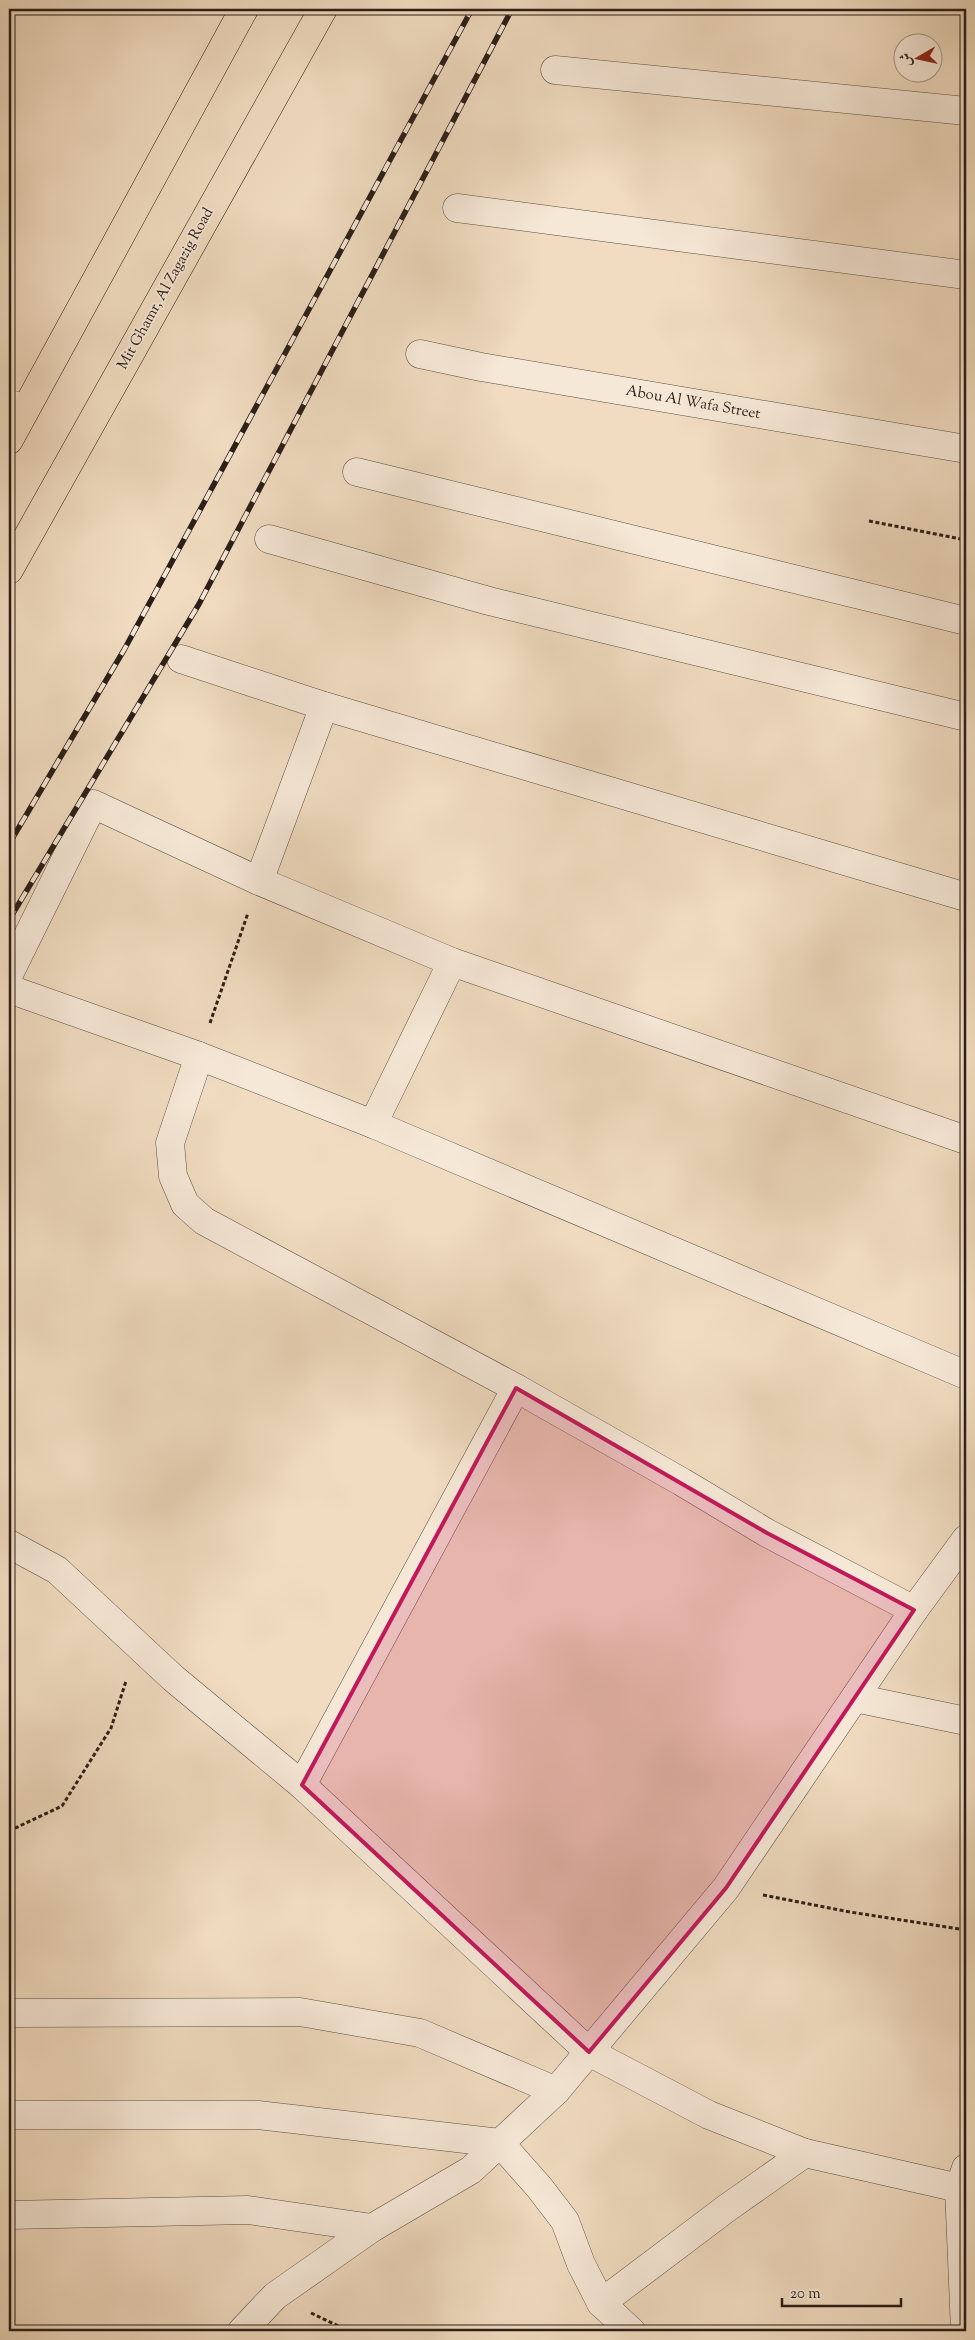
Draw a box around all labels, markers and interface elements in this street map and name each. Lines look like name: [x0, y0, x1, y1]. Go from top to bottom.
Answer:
north arrow: [892, 32, 942, 82]
text: ش: [896, 51, 918, 68]
street label: Mit Ghamr, Al Zagazig Road: [113, 204, 220, 374]
street label: Abou Al Wafa Street: [624, 381, 762, 425]
scale bar: [782, 2275, 901, 2307]
text: 20 m: [790, 2284, 821, 2305]

